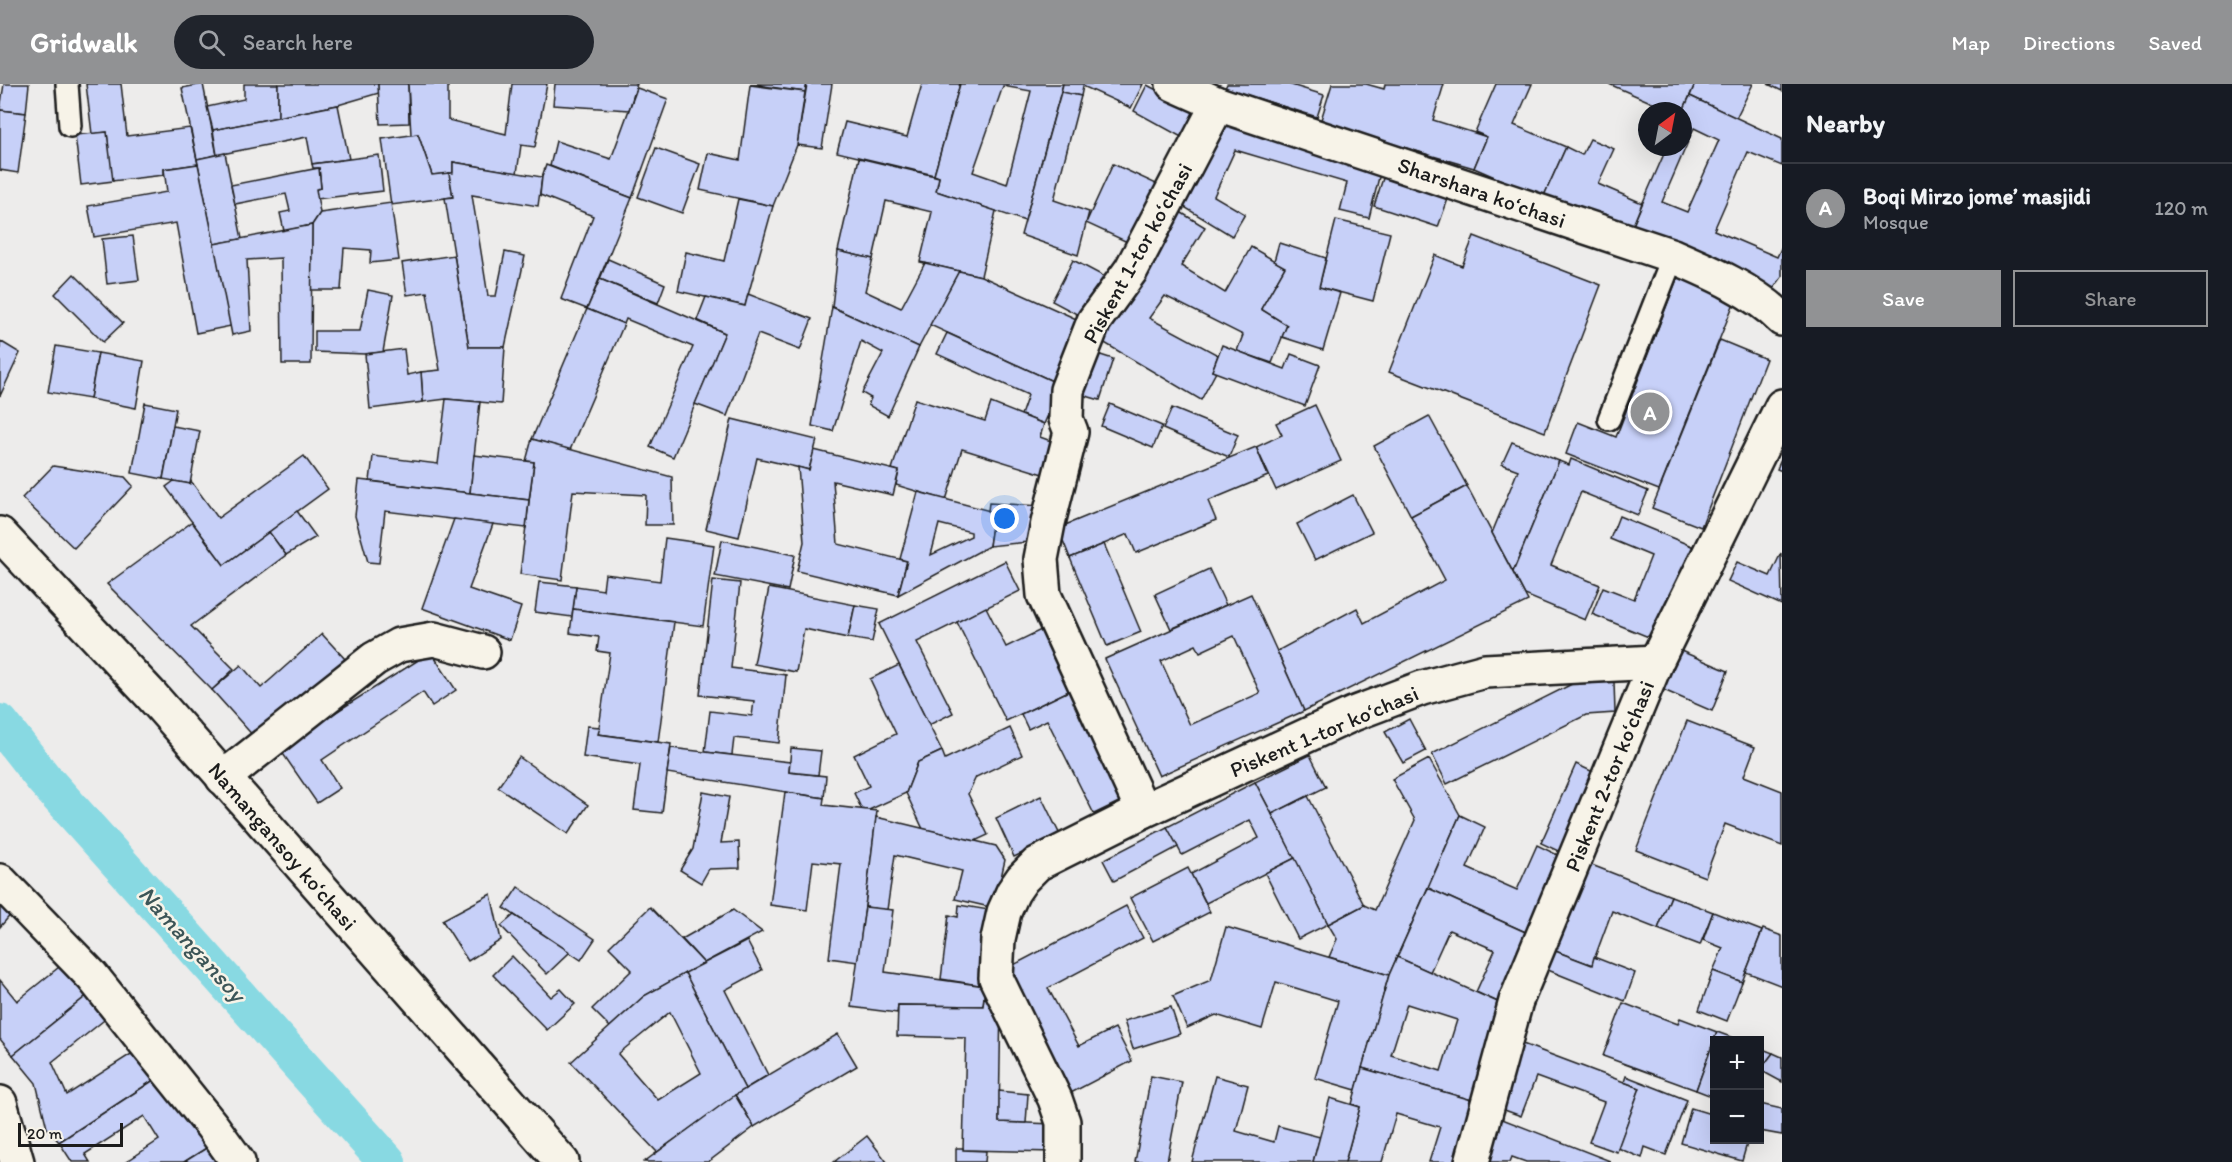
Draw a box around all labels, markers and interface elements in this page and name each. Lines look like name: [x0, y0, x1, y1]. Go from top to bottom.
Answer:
search box: [174, 15, 594, 69]
text: Gridwalk: [30, 25, 138, 59]
icon: search: [195, 26, 228, 59]
text: Search here: [243, 29, 353, 56]
text: Map: [1952, 30, 1990, 55]
text: Directions: [2023, 30, 2115, 55]
text: Saved: [2148, 30, 2202, 55]
north arrow: [1638, 102, 1692, 156]
text: Nearby: [1806, 107, 1885, 139]
street label: Sharshara koʻchasi: [1394, 151, 1569, 234]
street label: Piskent 1-tor koʻchasi: [1077, 158, 1198, 348]
text: Boqi Mirzo jome’ masjidi: [1863, 183, 2091, 210]
text: A: [1819, 196, 1832, 220]
text: 120 m: [2155, 196, 2208, 220]
text: Mosque: [1863, 210, 1929, 234]
button: Save: [1806, 270, 2001, 327]
button: Share: [2013, 270, 2208, 327]
pin: A: [1630, 390, 1670, 434]
your location: [990, 504, 1019, 533]
street label: Piskent 2-tor koʻchasi: [1559, 677, 1660, 876]
street label: Piskent 1-tor koʻchasi: [1226, 680, 1423, 783]
street label: Namangansoy koʻchasi: [202, 757, 363, 936]
water label: Namangansoy: [133, 880, 254, 1010]
map controls: [1710, 1036, 1764, 1144]
button: +: [1710, 1036, 1764, 1090]
button: −: [1710, 1090, 1764, 1144]
scale bar: [18, 1120, 123, 1148]
text: 20 m: [27, 1124, 62, 1143]

